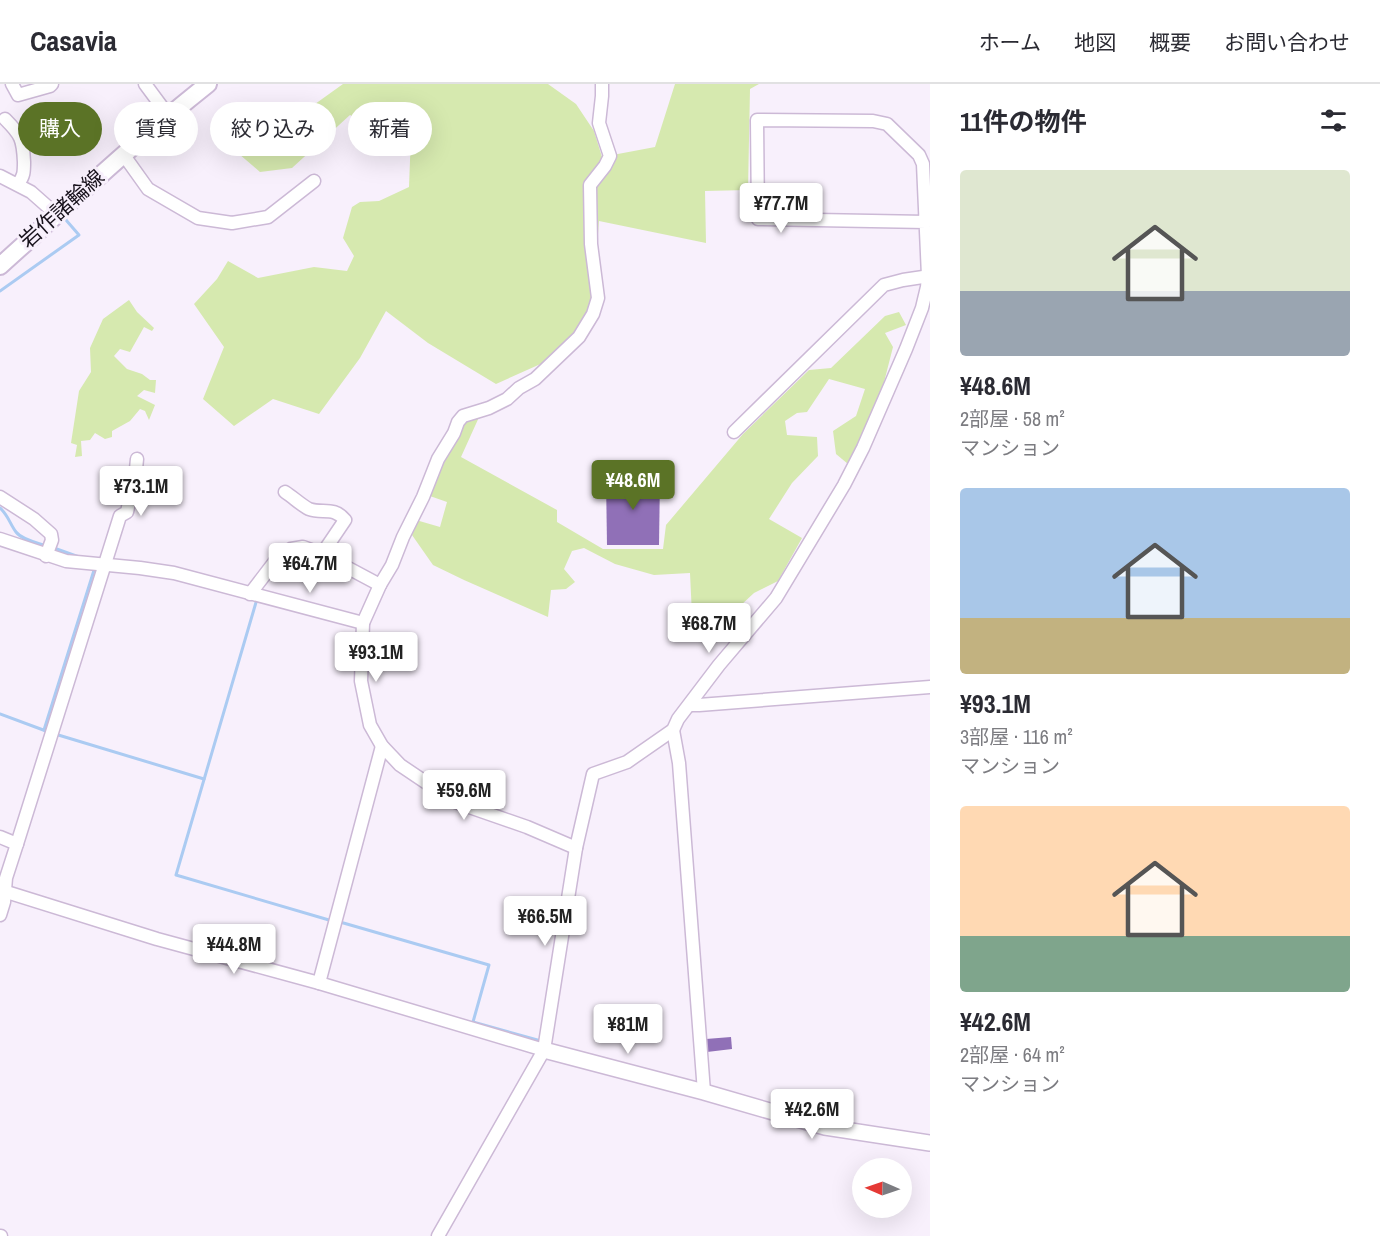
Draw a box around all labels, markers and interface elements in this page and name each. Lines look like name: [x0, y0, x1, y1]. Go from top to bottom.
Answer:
text: Casavia: [30, 22, 117, 60]
text: ホーム: [979, 28, 1041, 57]
text: 地図: [1074, 28, 1116, 57]
text: 概要: [1149, 28, 1191, 57]
text: お問い合わせ: [1224, 28, 1350, 57]
chip: 購入: [18, 102, 102, 156]
chip: 賃貸: [114, 102, 198, 156]
chip: 絞り込み: [210, 102, 336, 156]
chip: 新着: [348, 102, 432, 156]
text: 11件の物件: [960, 104, 1087, 139]
icon: filters: [1317, 104, 1350, 137]
street label: 岩作諸輪線: [13, 163, 110, 255]
pin: ¥77.7M: [732, 183, 830, 234]
text: ¥77.7M: [754, 189, 808, 216]
icon: home: [1101, 209, 1209, 317]
text: ¥48.6M: [960, 368, 1031, 403]
text: 2部屋 · 58 m²: [960, 405, 1065, 432]
text: マンション: [960, 434, 1060, 461]
pin: ¥48.6M: [584, 460, 682, 511]
pin: ¥73.1M: [92, 466, 190, 517]
text: ¥48.6M: [606, 466, 660, 493]
text: ¥73.1M: [114, 472, 168, 499]
icon: home: [1101, 527, 1209, 635]
pin: ¥64.7M: [261, 543, 359, 594]
text: ¥64.7M: [283, 549, 337, 576]
pin: ¥68.7M: [660, 603, 758, 654]
text: ¥68.7M: [682, 609, 736, 636]
pin: ¥93.1M: [327, 632, 425, 683]
text: ¥93.1M: [349, 638, 403, 665]
text: ¥93.1M: [960, 686, 1031, 721]
text: 3部屋 · 116 m²: [960, 723, 1073, 750]
text: マンション: [960, 752, 1060, 779]
pin: ¥59.6M: [415, 770, 513, 821]
text: ¥59.6M: [437, 776, 491, 803]
icon: home: [1101, 845, 1209, 953]
pin: ¥66.5M: [496, 896, 594, 947]
text: ¥66.5M: [518, 902, 572, 929]
pin: ¥44.8M: [185, 924, 283, 975]
text: ¥44.8M: [207, 930, 261, 957]
pin: ¥81M: [592, 1004, 664, 1055]
text: ¥42.6M: [960, 1004, 1031, 1039]
text: ¥81M: [607, 1010, 649, 1037]
text: 2部屋 · 64 m²: [960, 1041, 1065, 1068]
text: マンション: [960, 1070, 1060, 1097]
pin: ¥42.6M: [763, 1089, 861, 1140]
text: ¥42.6M: [785, 1095, 839, 1122]
north arrow: [852, 1158, 912, 1218]
map controls: [852, 1158, 912, 1218]

